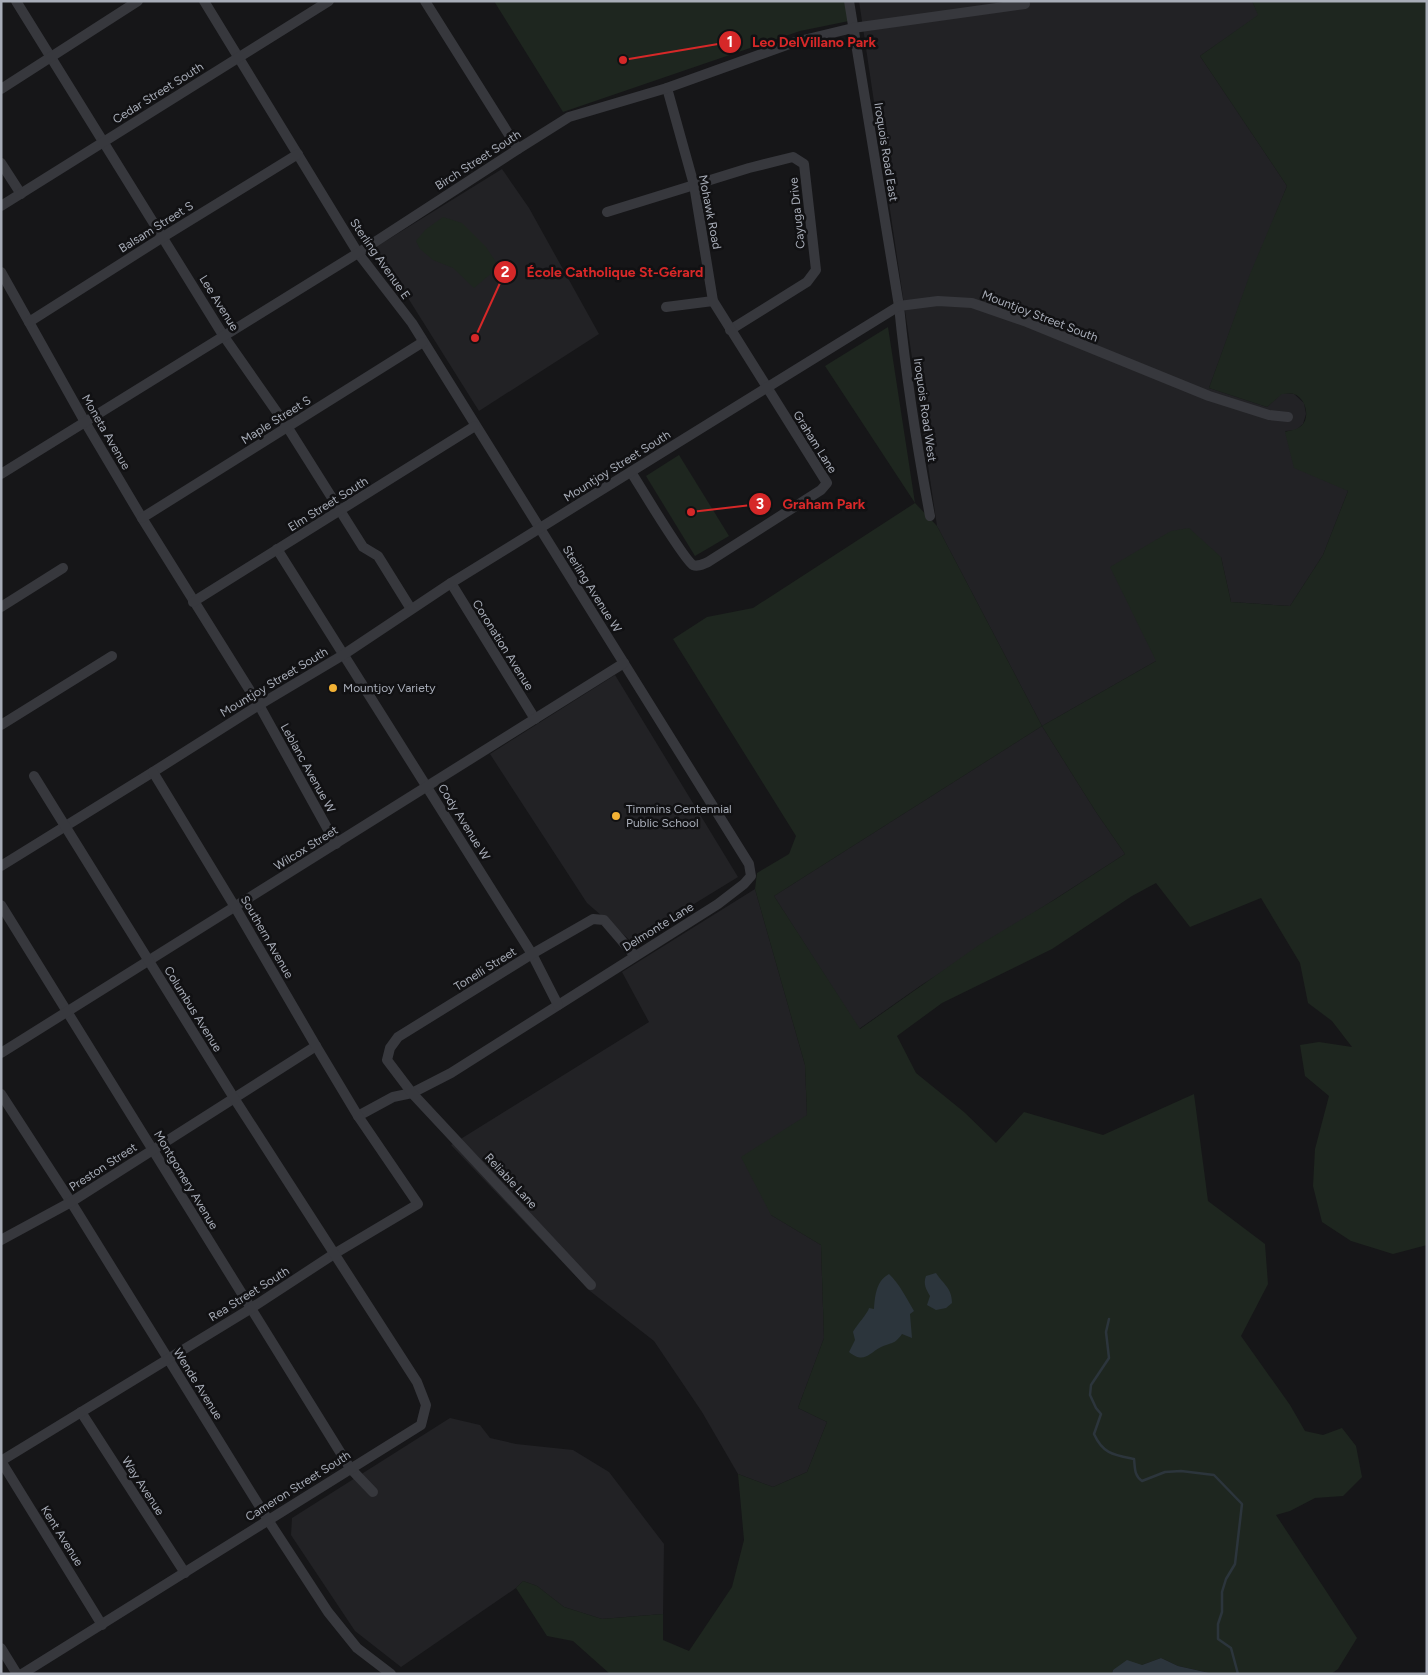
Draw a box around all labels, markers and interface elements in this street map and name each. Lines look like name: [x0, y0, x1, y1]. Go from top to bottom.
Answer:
callout: Leo DelVillano Park: [717, 28, 886, 57]
text: 1: [727, 33, 733, 51]
text: Leo DelVillano Park: [752, 34, 876, 51]
street label: Cedar Street South: [110, 59, 206, 127]
street label: Iroquois Road East: [871, 101, 901, 203]
street label: Birch Street South: [433, 127, 524, 193]
street label: Mohawk Road: [696, 174, 724, 250]
street label: Cayuga Drive: [786, 176, 808, 249]
street label: Balsam Street S: [116, 199, 196, 255]
street label: Sterling Avenue E: [347, 216, 413, 302]
callout: École Catholique St-Gérard: [492, 258, 714, 287]
text: 2: [501, 263, 510, 281]
text: École Catholique St-Gérard: [527, 264, 703, 281]
street label: Lee Avenue: [196, 273, 242, 334]
street label: Mountjoy Street South: [980, 287, 1100, 345]
street label: Iroquois Road West: [911, 357, 939, 463]
street label: Moneta Avenue: [79, 392, 133, 472]
street label: Maple Street S: [239, 393, 313, 447]
street label: Graham Lane: [790, 408, 840, 476]
street label: Mountjoy Street South: [561, 427, 673, 505]
street label: Elm Street South: [285, 474, 371, 534]
callout: Graham Park: [748, 489, 876, 518]
text: 3: [756, 495, 764, 513]
text: Graham Park: [783, 496, 866, 513]
street label: Sterling Avenue W: [560, 543, 625, 635]
street label: Coronation Avenue: [470, 597, 537, 693]
street label: Mountjoy Street South: [218, 644, 331, 720]
place label: Mountjoy Variety: [343, 681, 436, 695]
marker: Mountjoy Variety: [327, 682, 339, 694]
street label: Leblanc Avenue W: [278, 721, 339, 815]
street label: Cody Avenue W: [435, 781, 493, 863]
place label: Timmins Centennial Public School: [626, 802, 732, 830]
marker: Timmins Centennial Public School: [610, 810, 622, 822]
street label: Wilcox Street: [272, 823, 341, 873]
street label: Southern Avenue: [238, 893, 297, 981]
street label: Delmonte Lane: [620, 899, 696, 954]
street label: Tonelli Street: [451, 944, 519, 994]
street label: Columbus Avenue: [161, 964, 225, 1055]
street label: Montgomery Avenue: [151, 1128, 221, 1232]
street label: Preston Street: [67, 1140, 140, 1194]
street label: Reliable Lane: [482, 1150, 540, 1212]
street label: Rea Street South: [206, 1264, 292, 1324]
street label: Wende Avenue: [170, 1346, 226, 1423]
street label: Cameron Street South: [243, 1448, 353, 1524]
street label: Way Avenue: [119, 1454, 167, 1518]
street label: Kent Avenue: [38, 1503, 86, 1569]

